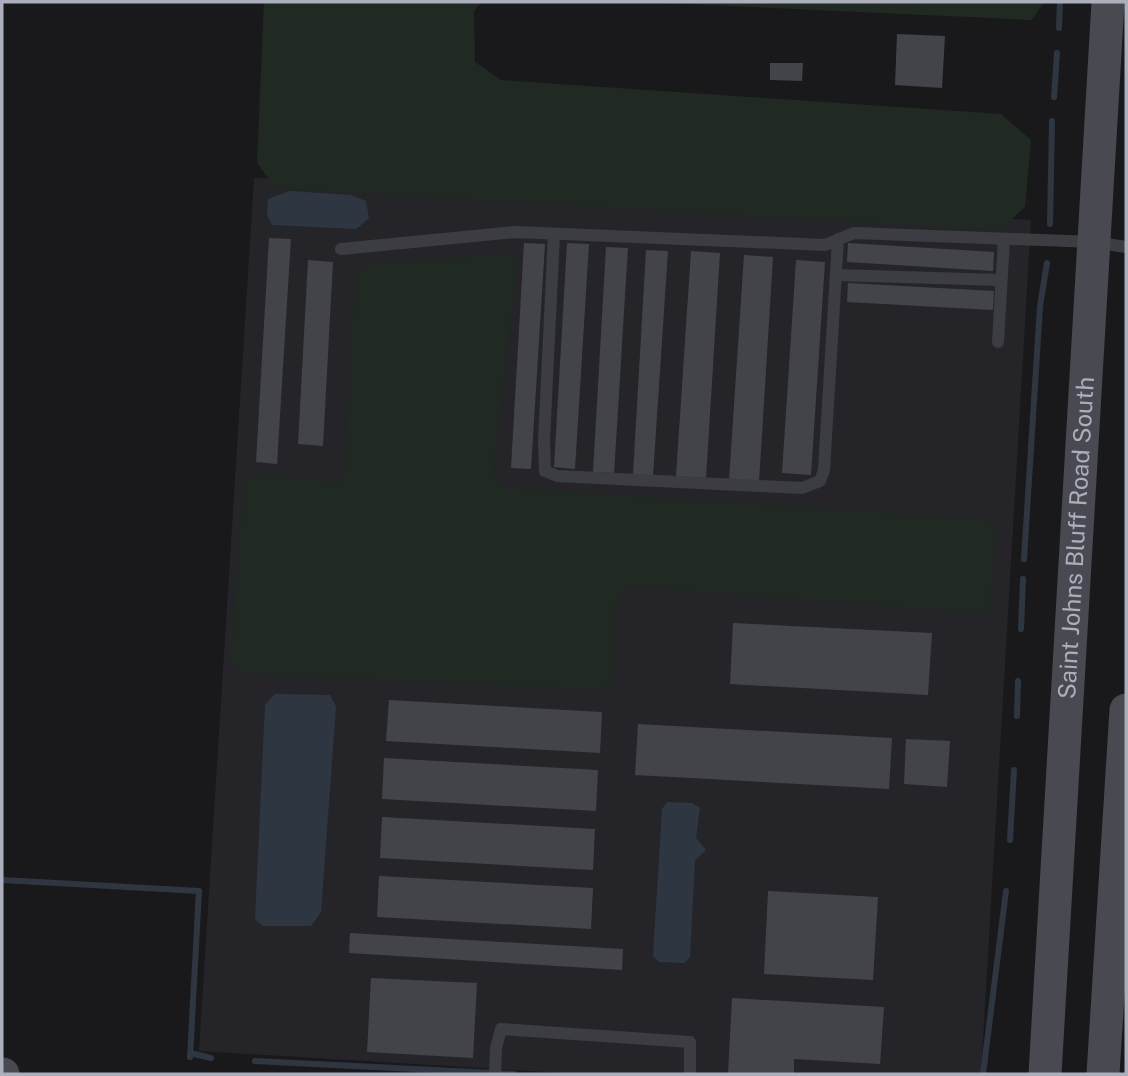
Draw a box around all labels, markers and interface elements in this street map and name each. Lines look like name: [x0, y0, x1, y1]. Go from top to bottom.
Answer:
street label: Saint Johns Bluff Road South: [1052, 376, 1099, 700]

